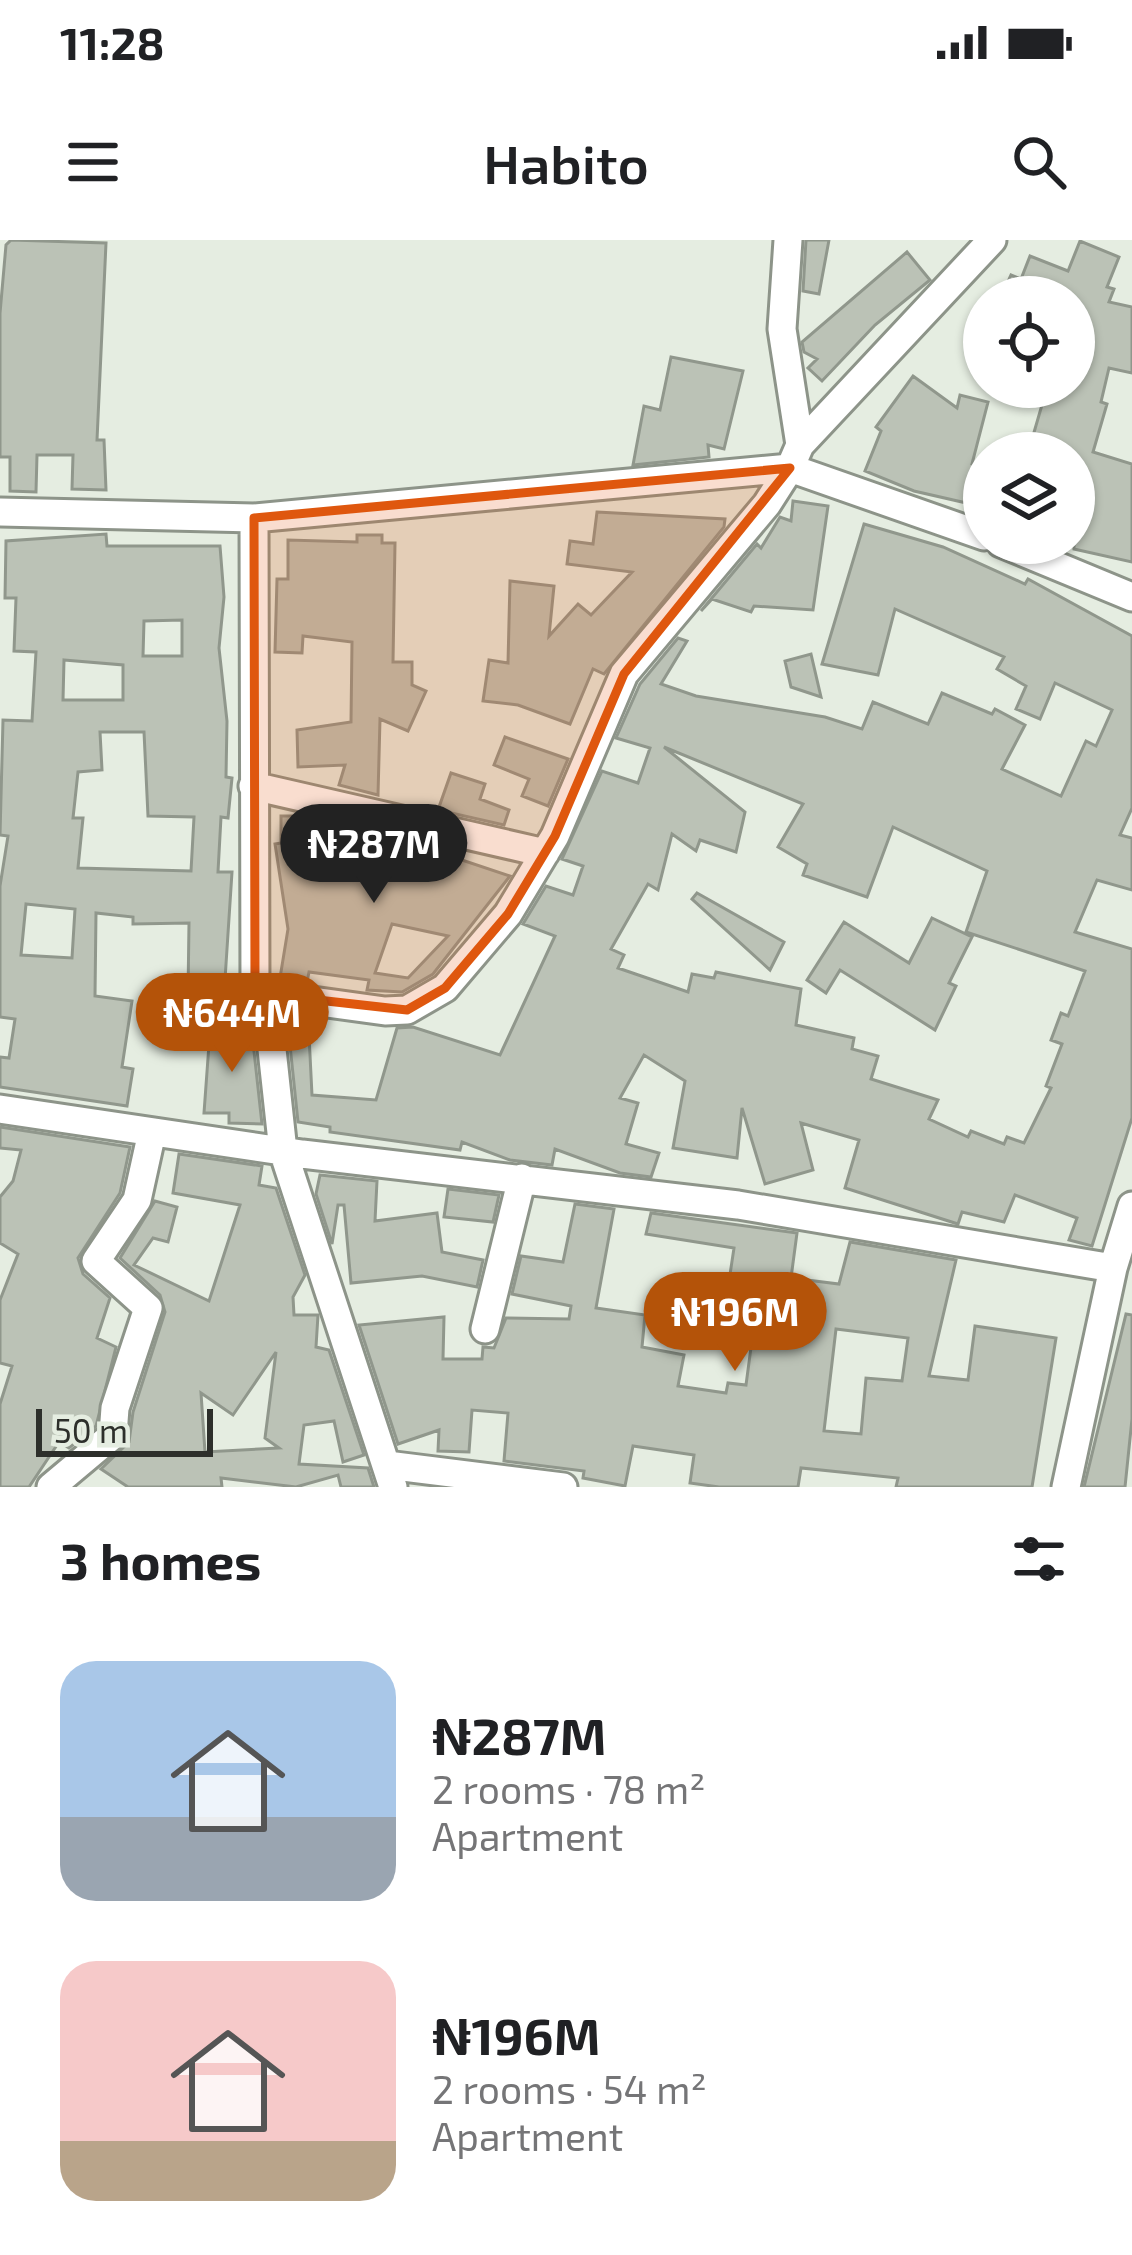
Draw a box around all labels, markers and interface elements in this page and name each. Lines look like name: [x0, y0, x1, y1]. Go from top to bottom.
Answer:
text: 11:28: [60, 15, 165, 69]
icon: menu: [60, 129, 126, 195]
icon: search: [1006, 129, 1072, 195]
text: Habito: [483, 130, 649, 195]
map controls: [963, 276, 1095, 564]
button: locate: [963, 276, 1095, 408]
button: layers: [963, 432, 1095, 564]
pin: ₦287M: [290, 804, 458, 906]
text: ₦287M: [307, 819, 441, 866]
pin: ₦644M: [148, 973, 316, 1075]
text: ₦644M: [163, 988, 301, 1035]
pin: ₦196M: [651, 1272, 819, 1374]
text: ₦196M: [671, 1287, 799, 1334]
scale bar: [36, 1403, 213, 1456]
text: 50 m: [54, 1410, 128, 1450]
icon: filters: [1006, 1526, 1072, 1592]
text: 3 homes: [60, 1529, 261, 1590]
text: ₦287M: [432, 1704, 606, 1765]
icon: home: [156, 1709, 300, 1853]
text: 2 rooms · 78 m²: [432, 1765, 705, 1812]
text: Apartment: [432, 1812, 623, 1859]
text: ₦196M: [432, 2004, 600, 2065]
icon: home: [156, 2009, 300, 2153]
text: 2 rooms · 54 m²: [432, 2065, 707, 2112]
text: Apartment: [432, 2112, 623, 2159]

